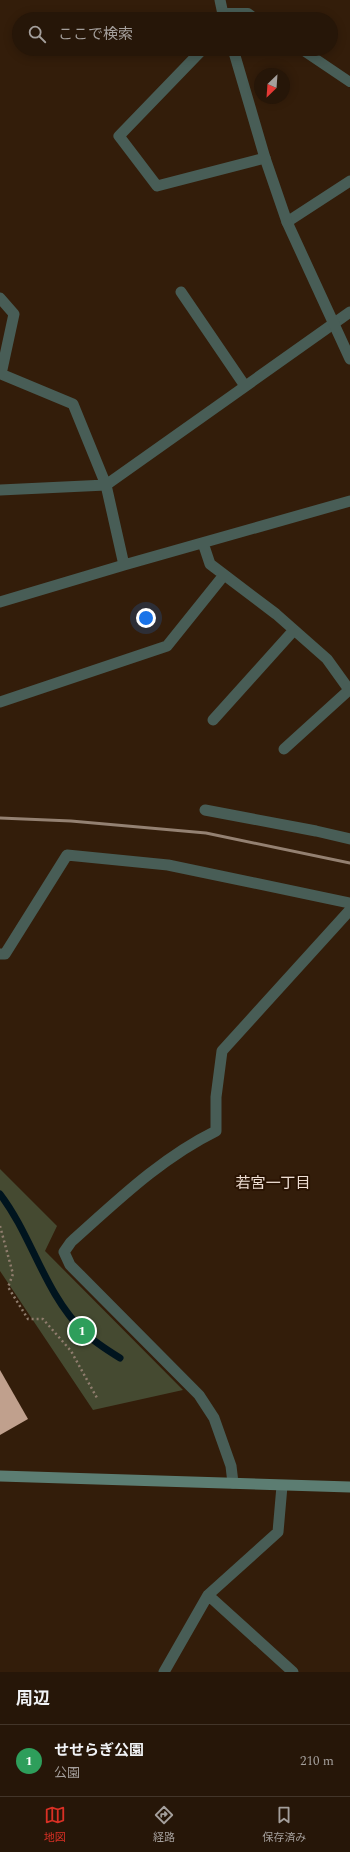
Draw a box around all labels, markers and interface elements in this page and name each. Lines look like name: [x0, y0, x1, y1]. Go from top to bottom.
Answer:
search box: [12, 12, 338, 56]
icon: search: [26, 23, 48, 45]
text: ここで検索: [58, 23, 133, 46]
north arrow: [254, 68, 290, 104]
your location: [136, 608, 156, 628]
district label: 若宮一丁目: [235, 1172, 311, 1195]
pin: 1: [69, 1316, 95, 1346]
text: 周辺: [16, 1686, 50, 1712]
text: せせらぎ公園: [54, 1739, 144, 1762]
text: 1: [25, 1751, 33, 1771]
text: 210 m: [300, 1751, 334, 1771]
text: 公園: [54, 1763, 80, 1783]
tab: 地図: [44, 1804, 66, 1846]
tab: 経路: [153, 1804, 175, 1846]
tab: 保存済み: [262, 1804, 306, 1846]

